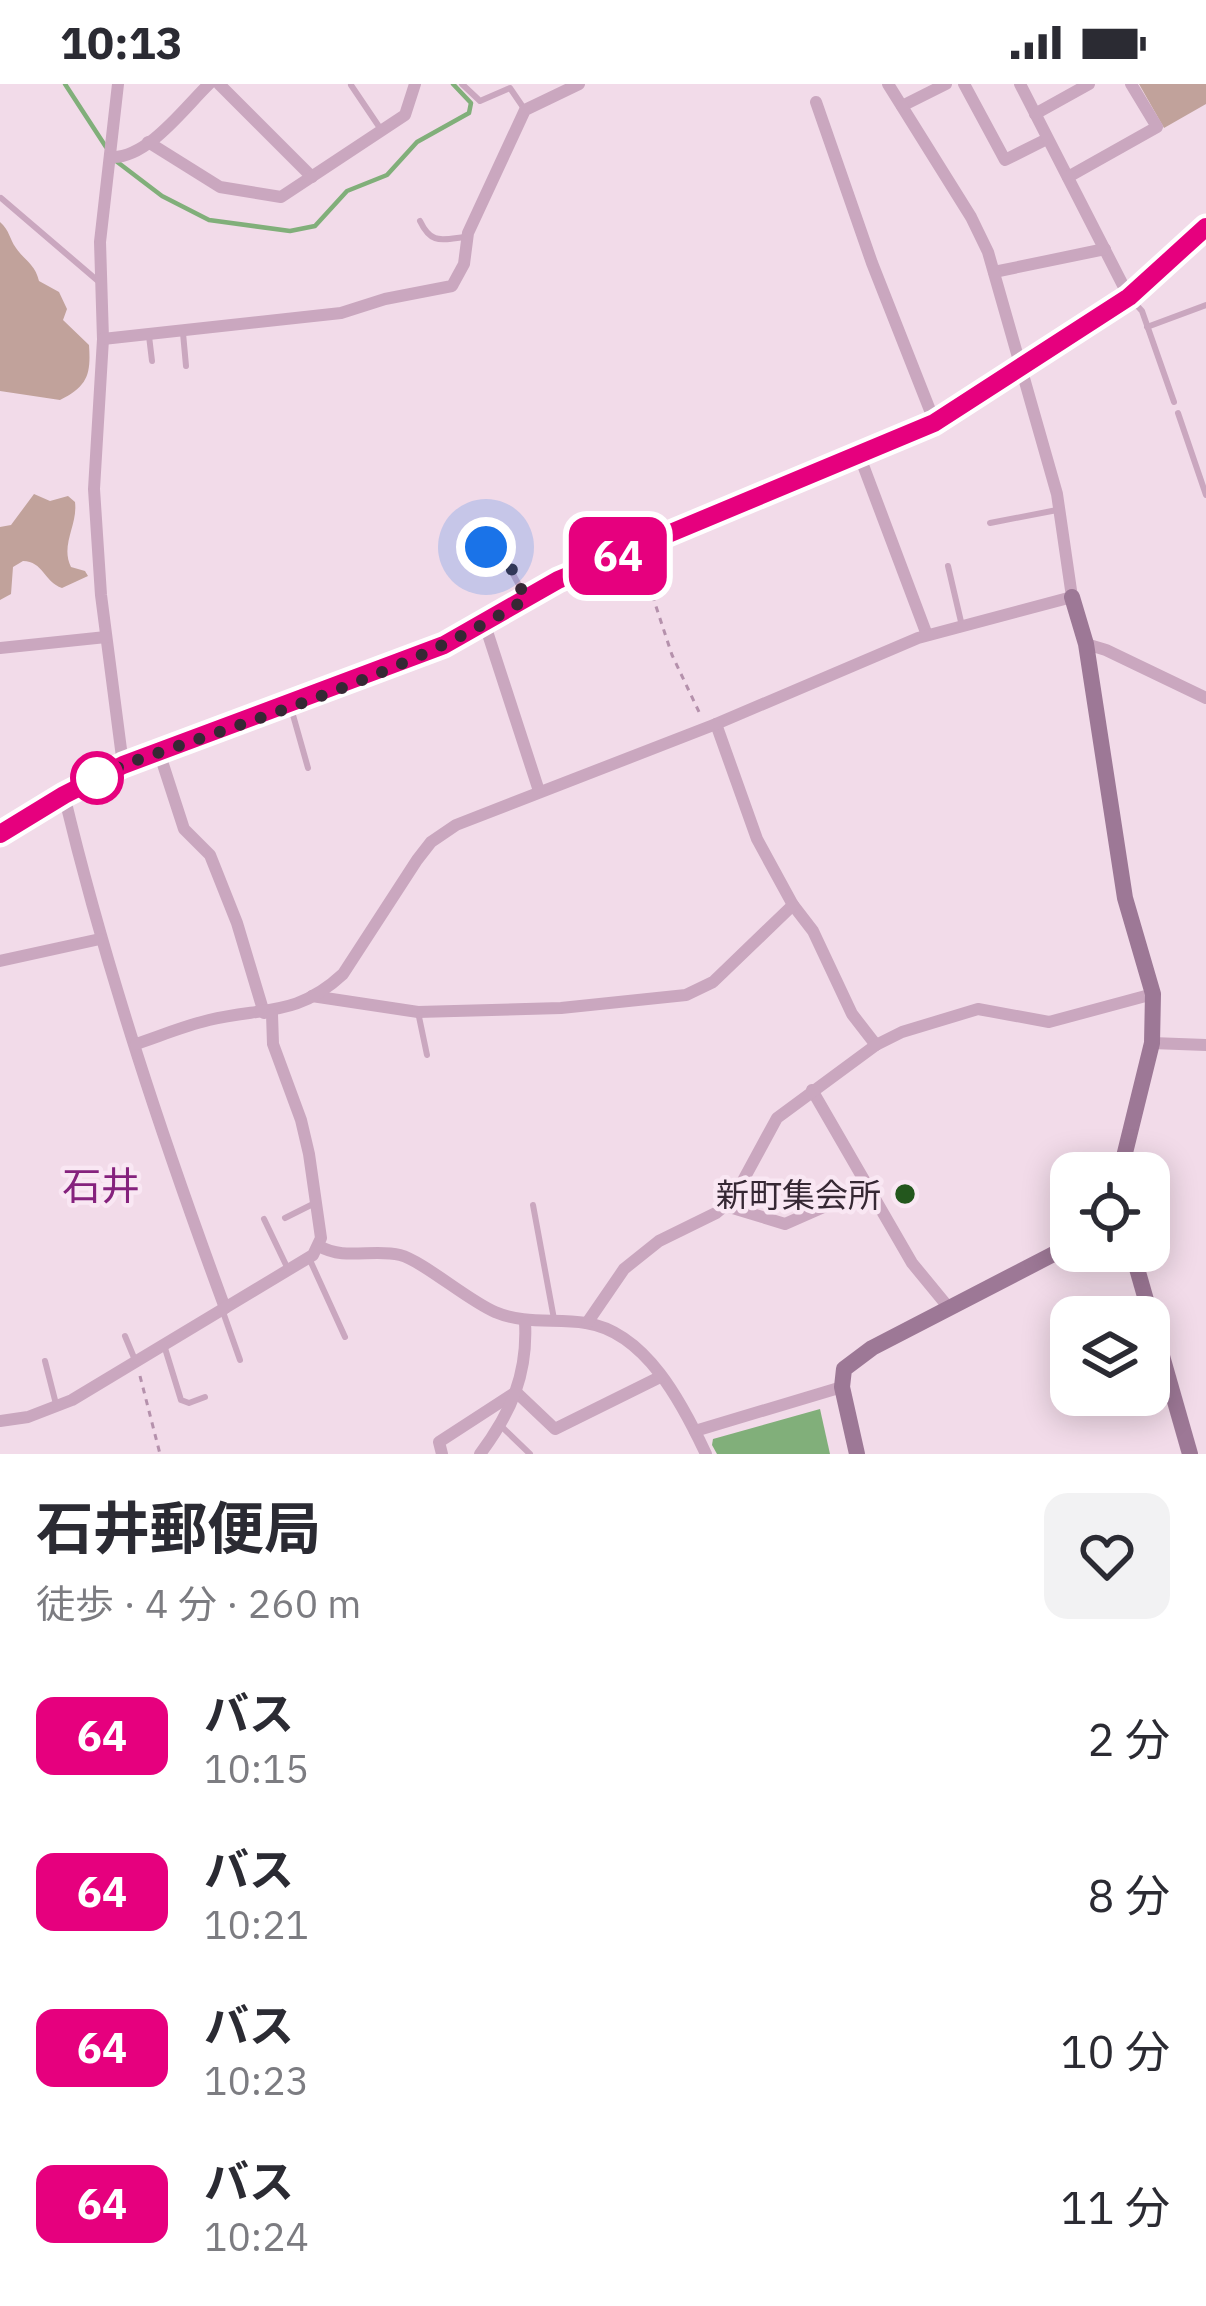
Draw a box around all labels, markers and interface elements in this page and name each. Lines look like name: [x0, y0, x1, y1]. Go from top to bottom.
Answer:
text: 10:13: [60, 13, 183, 71]
your location: [456, 517, 516, 577]
line badge: 64: [564, 517, 672, 595]
text: 64: [593, 528, 643, 583]
unlabelled marker: [72, 753, 122, 803]
map controls: [1050, 1152, 1170, 1416]
button: locate: [1050, 1152, 1170, 1272]
district label: 石井: [62, 1160, 140, 1211]
place label: 新町集会所: [716, 1173, 881, 1216]
marker: 新町集会所: [892, 1181, 918, 1207]
button: layers: [1050, 1296, 1170, 1416]
text: 石井郵便局: [36, 1491, 321, 1565]
button: heart: [1044, 1493, 1170, 1619]
text: 徒歩 · 4 分 · 260 m: [36, 1578, 361, 1629]
text: バス: [204, 1684, 294, 1742]
text: 64: [77, 1708, 127, 1763]
text: 2 分: [1087, 1710, 1170, 1768]
text: 10:15: [204, 1743, 309, 1794]
text: バス: [204, 1840, 294, 1898]
text: 64: [77, 1864, 127, 1919]
text: 8 分: [1087, 1866, 1170, 1924]
text: 10:21: [204, 1899, 309, 1950]
text: バス: [204, 1996, 294, 2054]
text: 64: [77, 2020, 127, 2075]
text: 10 分: [1060, 2022, 1170, 2080]
text: 10:23: [204, 2055, 309, 2106]
text: バス: [204, 2152, 294, 2210]
text: 64: [77, 2176, 127, 2231]
text: 11 分: [1060, 2178, 1170, 2236]
text: 10:24: [204, 2211, 309, 2262]

